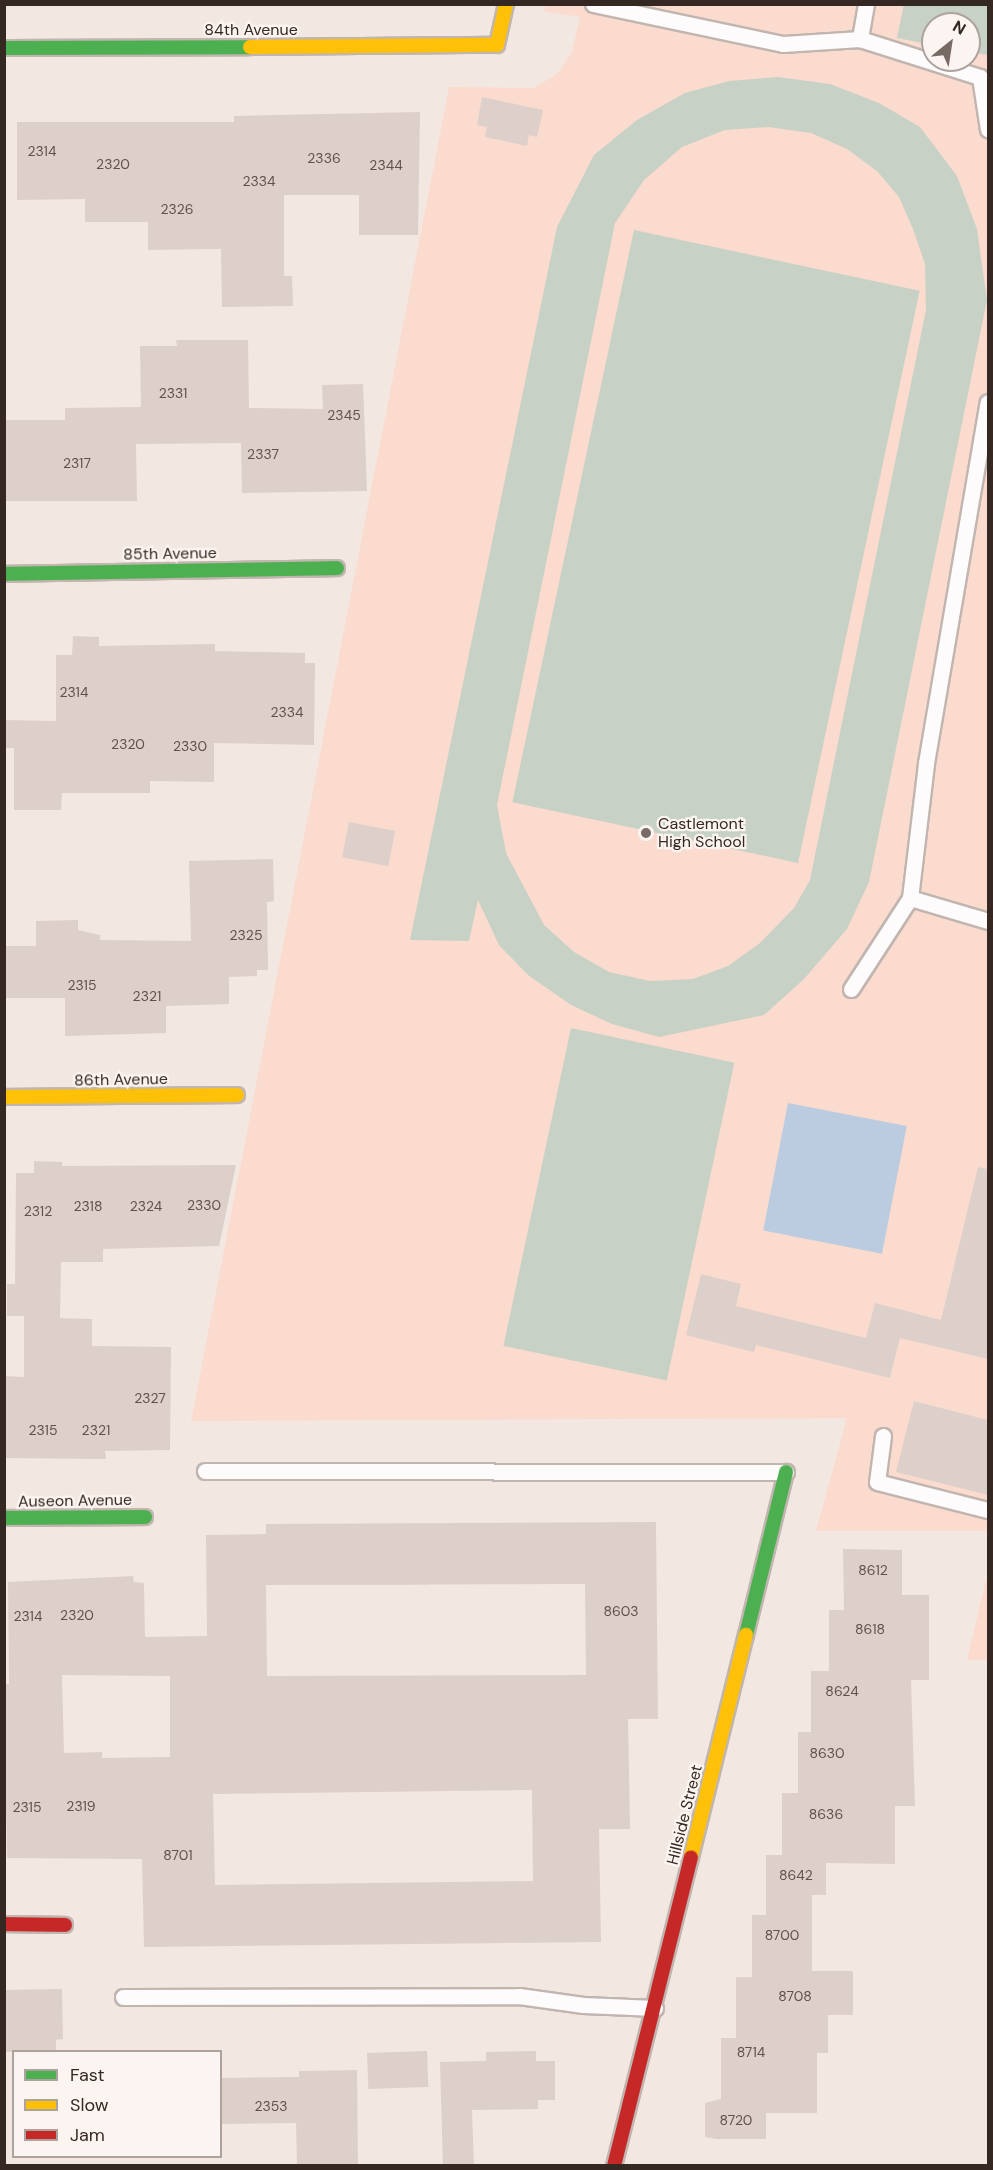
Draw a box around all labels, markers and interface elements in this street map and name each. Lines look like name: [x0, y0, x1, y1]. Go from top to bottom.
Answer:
north arrow: [921, 12, 981, 72]
text: N: [949, 16, 970, 40]
street label: 84th Avenue: [204, 20, 298, 40]
house number: 2314: [28, 143, 56, 159]
house number: 2336: [307, 150, 341, 166]
house number: 2320: [96, 156, 130, 172]
house number: 2344: [369, 157, 403, 173]
house number: 2334: [242, 173, 276, 189]
house number: 2326: [160, 201, 194, 217]
house number: 2331: [159, 385, 187, 401]
house number: 2345: [327, 407, 361, 423]
house number: 2337: [247, 446, 279, 462]
house number: 2317: [63, 455, 91, 471]
street label: 85th Avenue: [123, 544, 217, 564]
house number: 2314: [60, 684, 88, 700]
house number: 2334: [270, 704, 304, 720]
house number: 2320: [111, 736, 145, 752]
house number: 2330: [173, 738, 207, 754]
place label: Castlemont High School: [658, 814, 745, 852]
marker: Castlemont High School: [639, 826, 653, 840]
house number: 2325: [230, 927, 262, 943]
house number: 2315: [67, 977, 97, 993]
house number: 2321: [133, 988, 161, 1004]
street label: 86th Avenue: [74, 1070, 168, 1090]
house number: 2330: [187, 1197, 221, 1213]
house number: 2318: [74, 1198, 102, 1214]
house number: 2324: [130, 1198, 162, 1214]
house number: 2312: [24, 1203, 52, 1219]
house number: 2327: [134, 1390, 166, 1406]
house number: 2315: [28, 1422, 58, 1438]
house number: 2321: [82, 1422, 110, 1438]
street label: Auseon Avenue: [18, 1490, 132, 1512]
house number: 8612: [858, 1562, 888, 1578]
house number: 8603: [603, 1603, 639, 1619]
house number: 2320: [60, 1607, 94, 1623]
house number: 2314: [14, 1608, 42, 1624]
house number: 8618: [855, 1621, 885, 1637]
house number: 8624: [825, 1683, 859, 1699]
house number: 8630: [809, 1745, 845, 1761]
street label: Hillside Street: [663, 1763, 707, 1867]
house number: 2319: [66, 1798, 96, 1814]
house number: 2315: [12, 1799, 42, 1815]
house number: 8636: [809, 1806, 843, 1822]
house number: 8701: [163, 1847, 193, 1863]
house number: 8642: [779, 1867, 813, 1883]
house number: 8700: [765, 1927, 799, 1943]
house number: 8708: [778, 1988, 812, 2004]
house number: 8714: [737, 2044, 765, 2060]
legend: [12, 2050, 222, 2158]
text: Fast: [70, 2063, 105, 2087]
text: Slow: [70, 2093, 109, 2117]
house number: 2353: [254, 2098, 288, 2114]
house number: 8720: [720, 2112, 752, 2128]
text: Jam: [70, 2123, 105, 2147]

